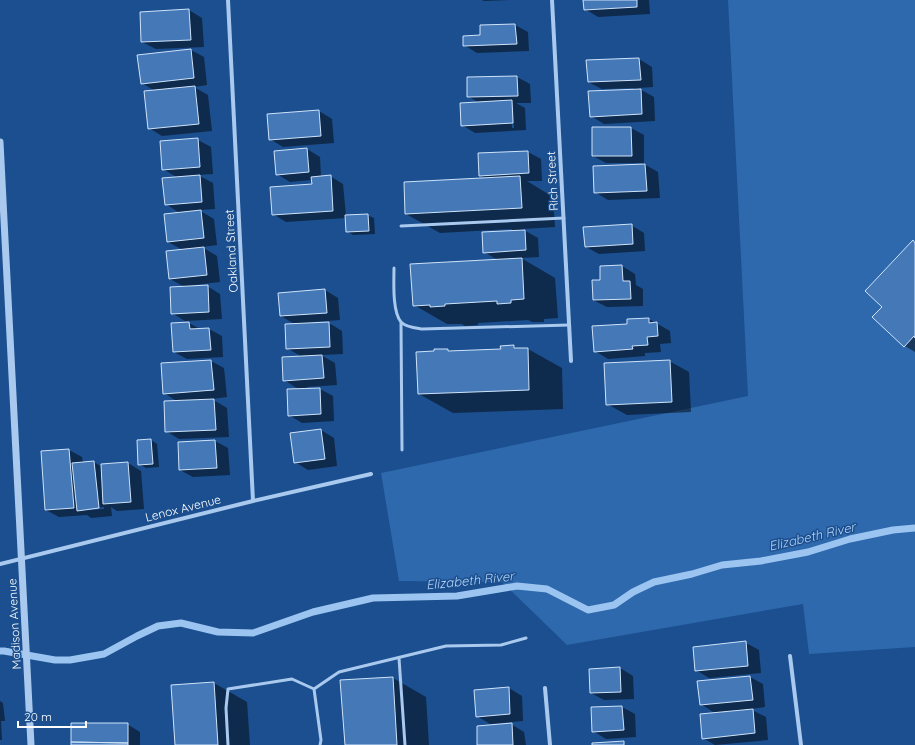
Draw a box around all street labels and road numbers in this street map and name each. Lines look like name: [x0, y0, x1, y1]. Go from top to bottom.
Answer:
street label: Rich Street: [543, 151, 561, 211]
street label: Oakland Street: [221, 209, 241, 293]
street label: Lenox Avenue: [144, 491, 223, 525]
street label: Madison Avenue: [4, 578, 24, 670]

